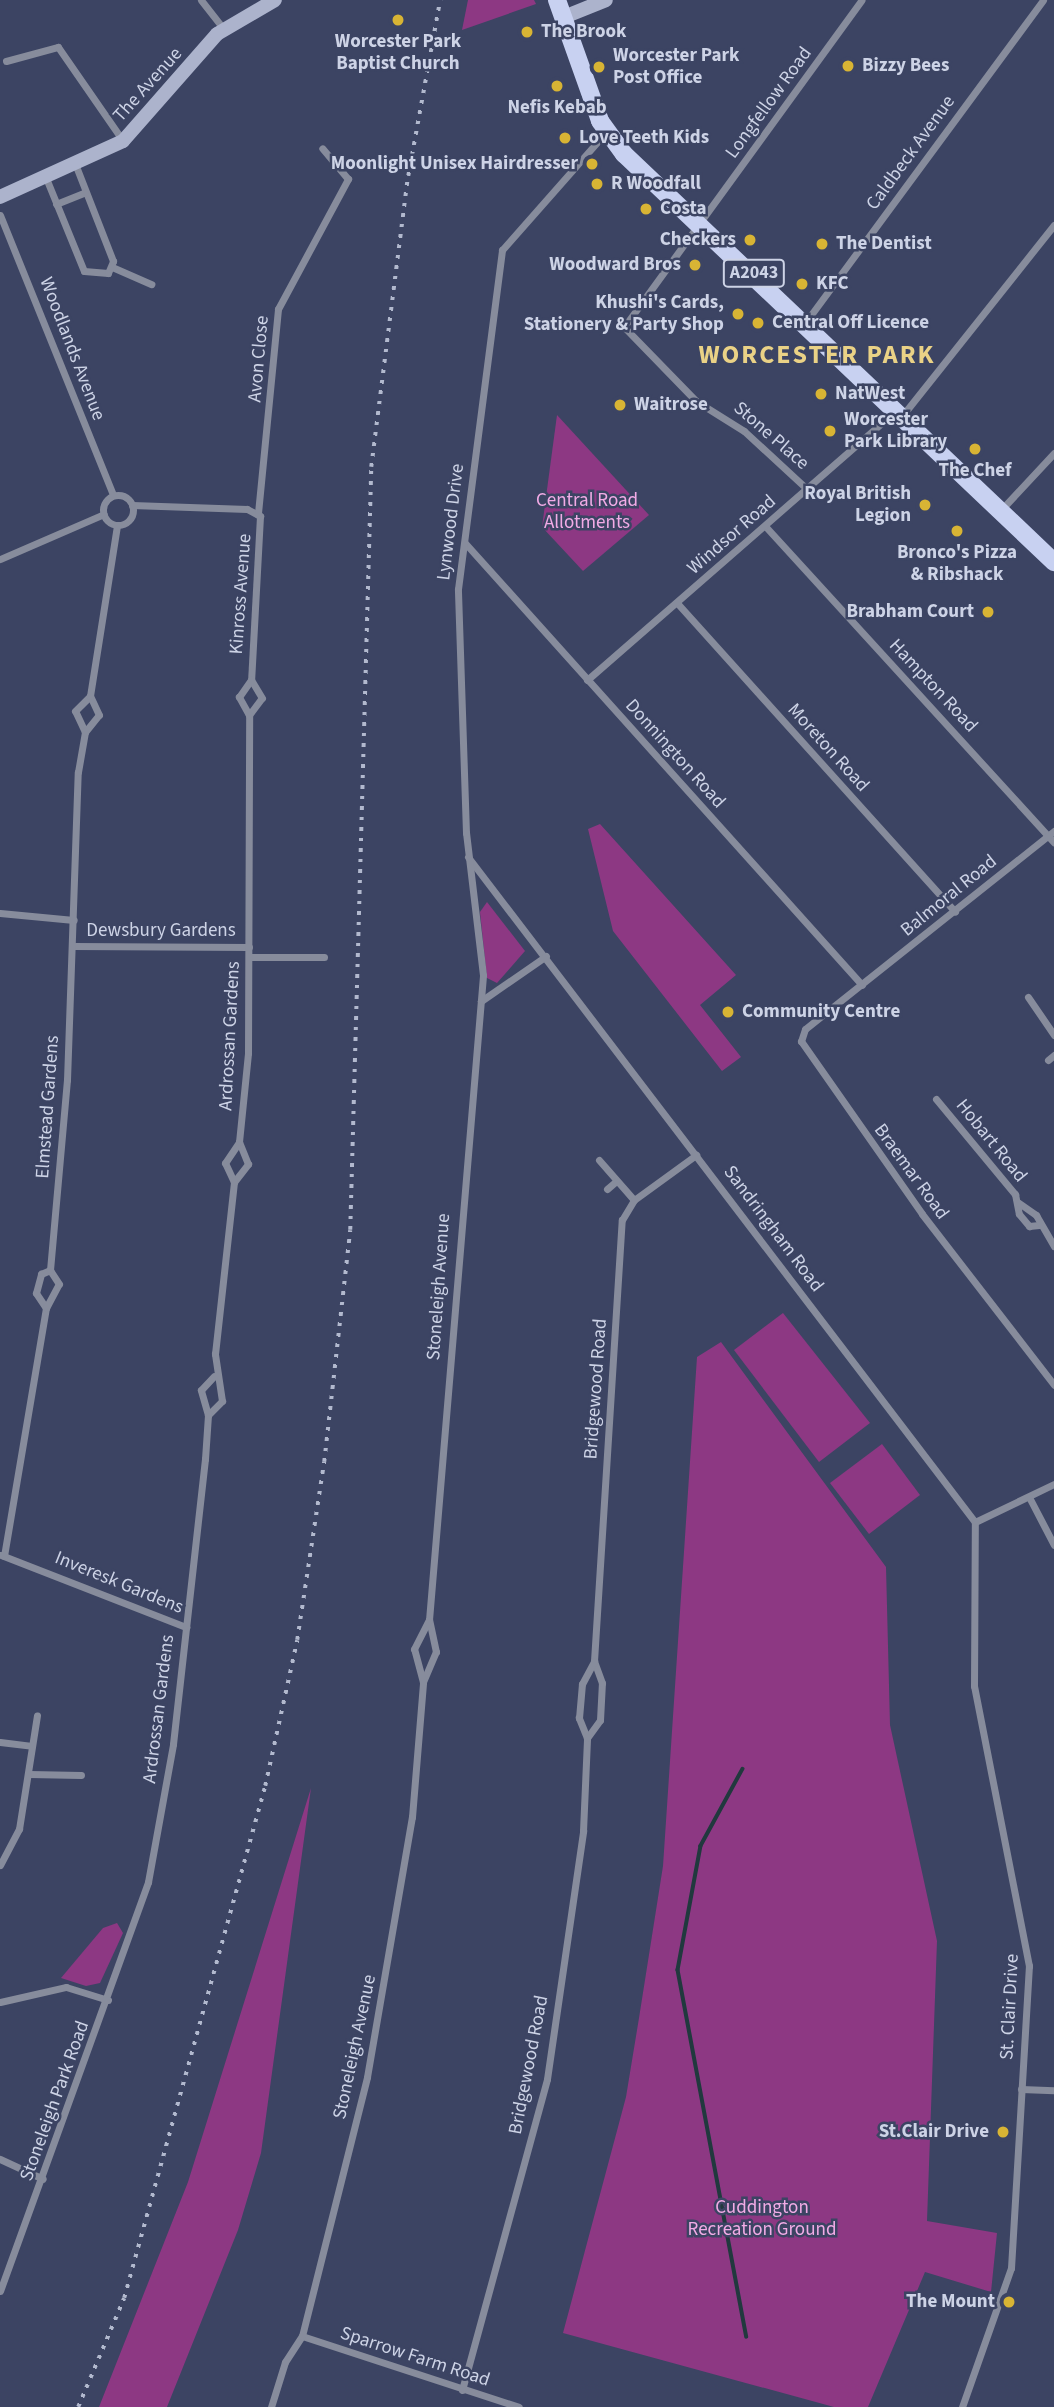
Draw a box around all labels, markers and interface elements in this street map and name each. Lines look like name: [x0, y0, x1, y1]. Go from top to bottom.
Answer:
marker: Worcester Park Baptist Church: [390, 12, 406, 28]
place label: The Brook: [541, 21, 626, 43]
marker: The Brook: [519, 24, 535, 40]
place label: Worcester Park Baptist Church: [335, 31, 461, 75]
street label: The Avenue: [109, 43, 187, 127]
street label: Longfellow Road: [721, 43, 817, 163]
place label: Worcester Park Post Office: [613, 45, 739, 89]
place label: Bizzy Bees: [862, 55, 949, 77]
marker: Bizzy Bees: [840, 58, 856, 74]
marker: Worcester Park Post Office: [591, 59, 607, 75]
marker: Nefis Kebab: [549, 78, 565, 94]
street label: Caldbeck Avenue: [862, 91, 960, 215]
place label: Nefis Kebab: [507, 97, 607, 119]
place label: Love Teeth Kids: [579, 127, 709, 149]
marker: Love Teeth Kids: [557, 130, 573, 146]
place label: Moonlight Unisex Hairdresser: [331, 153, 578, 175]
marker: Moonlight Unisex Hairdresser: [584, 156, 600, 172]
place label: R Woodfall: [611, 173, 701, 195]
marker: R Woodfall: [589, 176, 605, 192]
place label: Costa: [660, 198, 706, 220]
marker: Costa: [638, 201, 654, 217]
place label: Checkers: [660, 229, 736, 251]
marker: Checkers: [742, 232, 758, 248]
place label: The Dentist: [836, 233, 932, 255]
marker: The Dentist: [814, 236, 830, 252]
place label: Woodward Bros: [549, 254, 681, 276]
marker: Woodward Bros: [687, 257, 703, 273]
road number: A2043: [722, 258, 786, 288]
place label: KFC: [816, 273, 848, 295]
street label: Woodlands Avenue: [34, 274, 110, 424]
marker: KFC: [794, 276, 810, 292]
place label: Khushi's Cards, Stationery & Party Shop: [524, 292, 724, 336]
marker: Khushi's Cards, Stationery & Party Shop: [730, 306, 746, 322]
place label: Central Off Licence: [772, 312, 929, 334]
street label: Avon Close: [244, 315, 274, 403]
marker: Central Off Licence: [750, 315, 766, 331]
district label: WORCESTER PARK: [700, 339, 934, 371]
place label: NatWest: [835, 383, 905, 405]
marker: NatWest: [813, 386, 829, 402]
place label: Waitrose: [634, 394, 708, 416]
marker: Waitrose: [612, 397, 628, 413]
street label: Stone Place: [729, 397, 813, 475]
place label: Worcester Park Library: [844, 409, 947, 453]
marker: Worcester Park Library: [822, 423, 838, 439]
marker: The Chef: [967, 441, 983, 457]
place label: The Chef: [938, 460, 1012, 482]
street label: Lynwood Drive: [433, 462, 469, 582]
place label: Royal British Legion: [804, 483, 911, 527]
park label: Central Road Allotments: [536, 490, 638, 534]
street label: Windsor Road: [683, 490, 781, 580]
marker: Royal British Legion: [917, 497, 933, 513]
marker: Bronco's Pizza & Ribshack: [949, 523, 965, 539]
street label: Kinross Avenue: [225, 533, 257, 655]
place label: Bronco's Pizza & Ribshack: [897, 542, 1017, 586]
place label: Brabham Court: [846, 601, 974, 623]
marker: Brabham Court: [980, 604, 996, 620]
street label: Hampton Road: [884, 635, 982, 737]
street label: Donnington Road: [620, 695, 730, 813]
street label: Moreton Road: [782, 699, 874, 797]
street label: Balmoral Road: [896, 850, 1002, 942]
street label: Dewsbury Gardens: [86, 920, 236, 942]
street label: Ardrossan Gardens: [215, 961, 245, 1111]
place label: Community Centre: [742, 1001, 900, 1023]
marker: Community Centre: [720, 1004, 736, 1020]
street label: Elmstead Gardens: [32, 1035, 64, 1179]
street label: Hobart Road: [951, 1095, 1031, 1187]
street label: Braemar Road: [869, 1120, 953, 1224]
street label: Sandringham Road: [718, 1161, 828, 1297]
street label: Stoneleigh Avenue: [422, 1213, 456, 1361]
street label: Bridgewood Road: [580, 1318, 612, 1460]
street label: Inveresk Gardens: [51, 1547, 187, 1619]
street label: Ardrossan Gardens: [139, 1633, 179, 1785]
street label: St. Clair Drive: [996, 1953, 1024, 2061]
street label: Stoneleigh Avenue: [329, 1973, 381, 2121]
street label: Bridgewood Road: [504, 1994, 554, 2136]
street label: Stoneleigh Park Road: [15, 2018, 95, 2184]
place label: St.Clair Drive: [879, 2121, 989, 2143]
marker: St.Clair Drive: [995, 2124, 1011, 2140]
park label: Cuddington Recreation Ground: [688, 2197, 836, 2241]
place label: The Mount: [906, 2291, 995, 2313]
marker: The Mount: [1001, 2294, 1017, 2310]
street label: Sparrow Farm Road: [337, 2322, 493, 2392]

